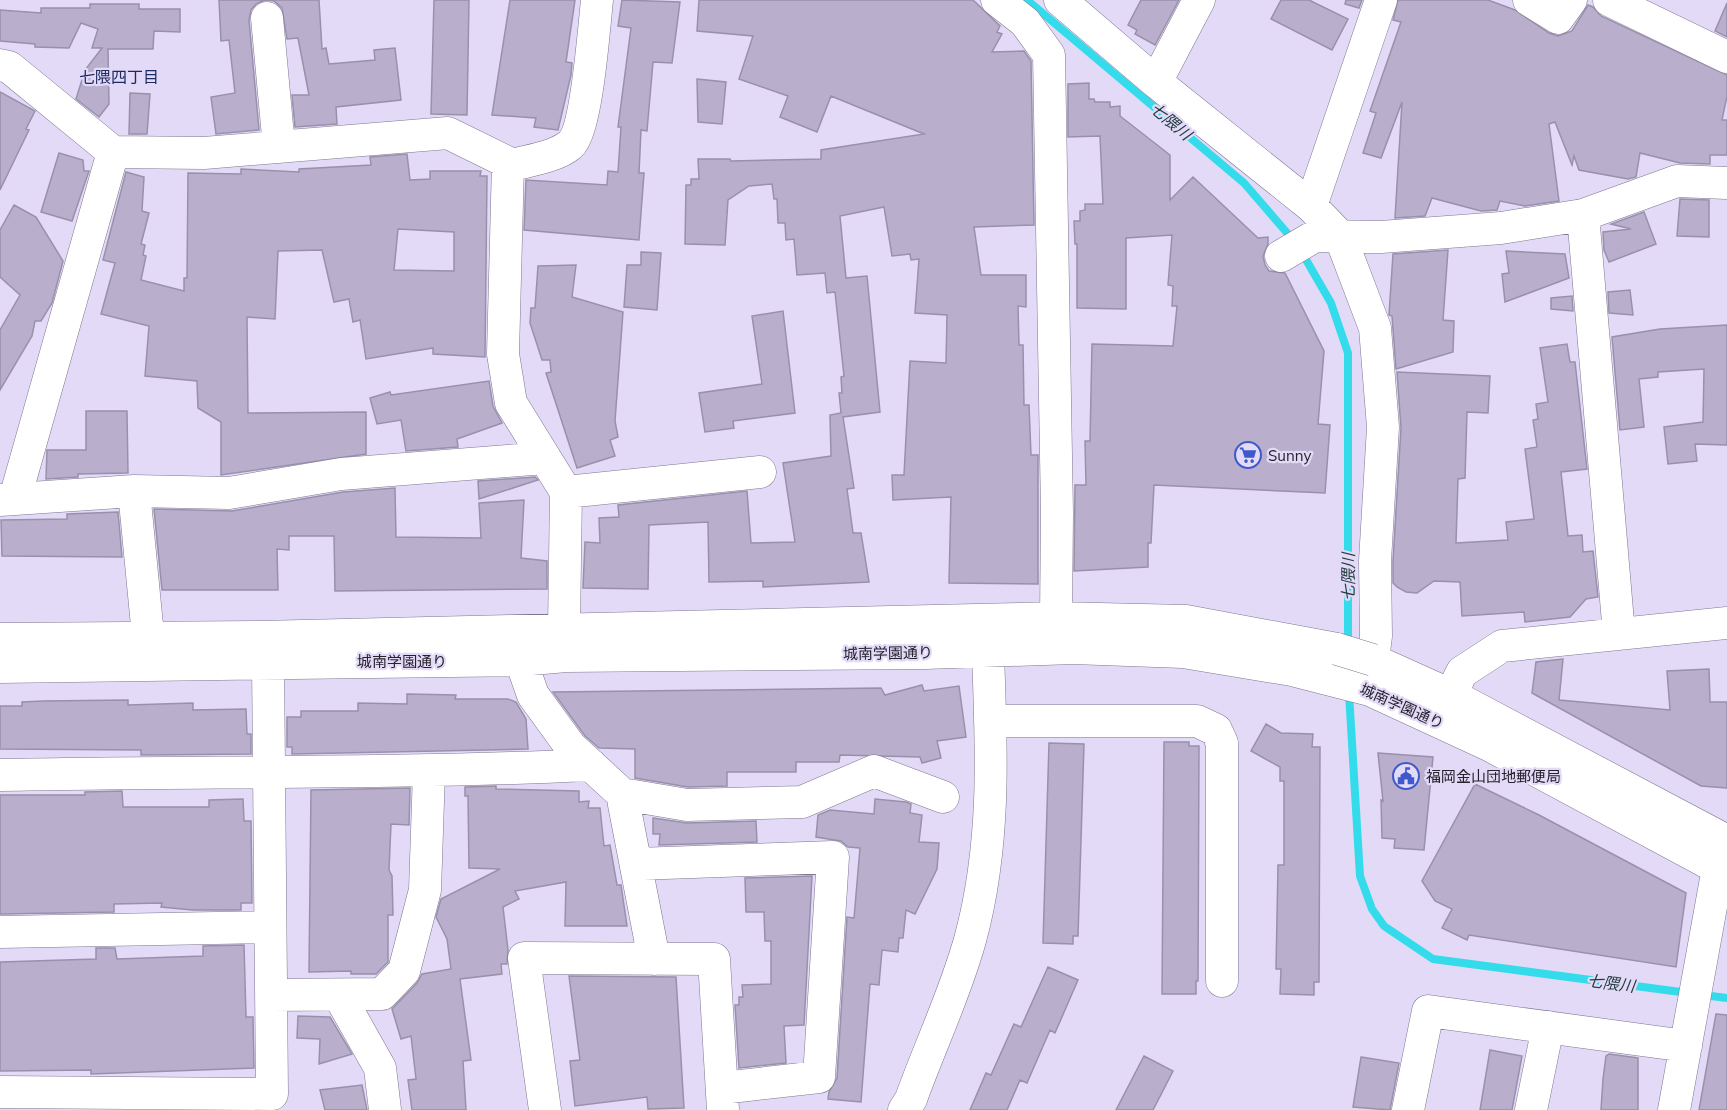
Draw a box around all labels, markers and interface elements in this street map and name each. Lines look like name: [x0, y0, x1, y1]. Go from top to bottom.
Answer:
district label: 七隈四丁目: [79, 67, 159, 87]
water label: 七隈川: [1146, 98, 1197, 145]
supermarket icon: Sunny: [1233, 440, 1263, 470]
place label: Sunny: [1268, 446, 1312, 465]
water label: 七隈川: [1338, 551, 1358, 601]
street label: 城南学園通り: [843, 643, 933, 663]
street label: 城南学園通り: [357, 652, 447, 671]
street label: 城南学園通り: [1357, 679, 1447, 733]
public building icon: 福岡金山団地郵便局: [1391, 761, 1421, 791]
place label: 福岡金山団地郵便局: [1426, 767, 1561, 786]
water label: 七隈川: [1586, 970, 1638, 996]

